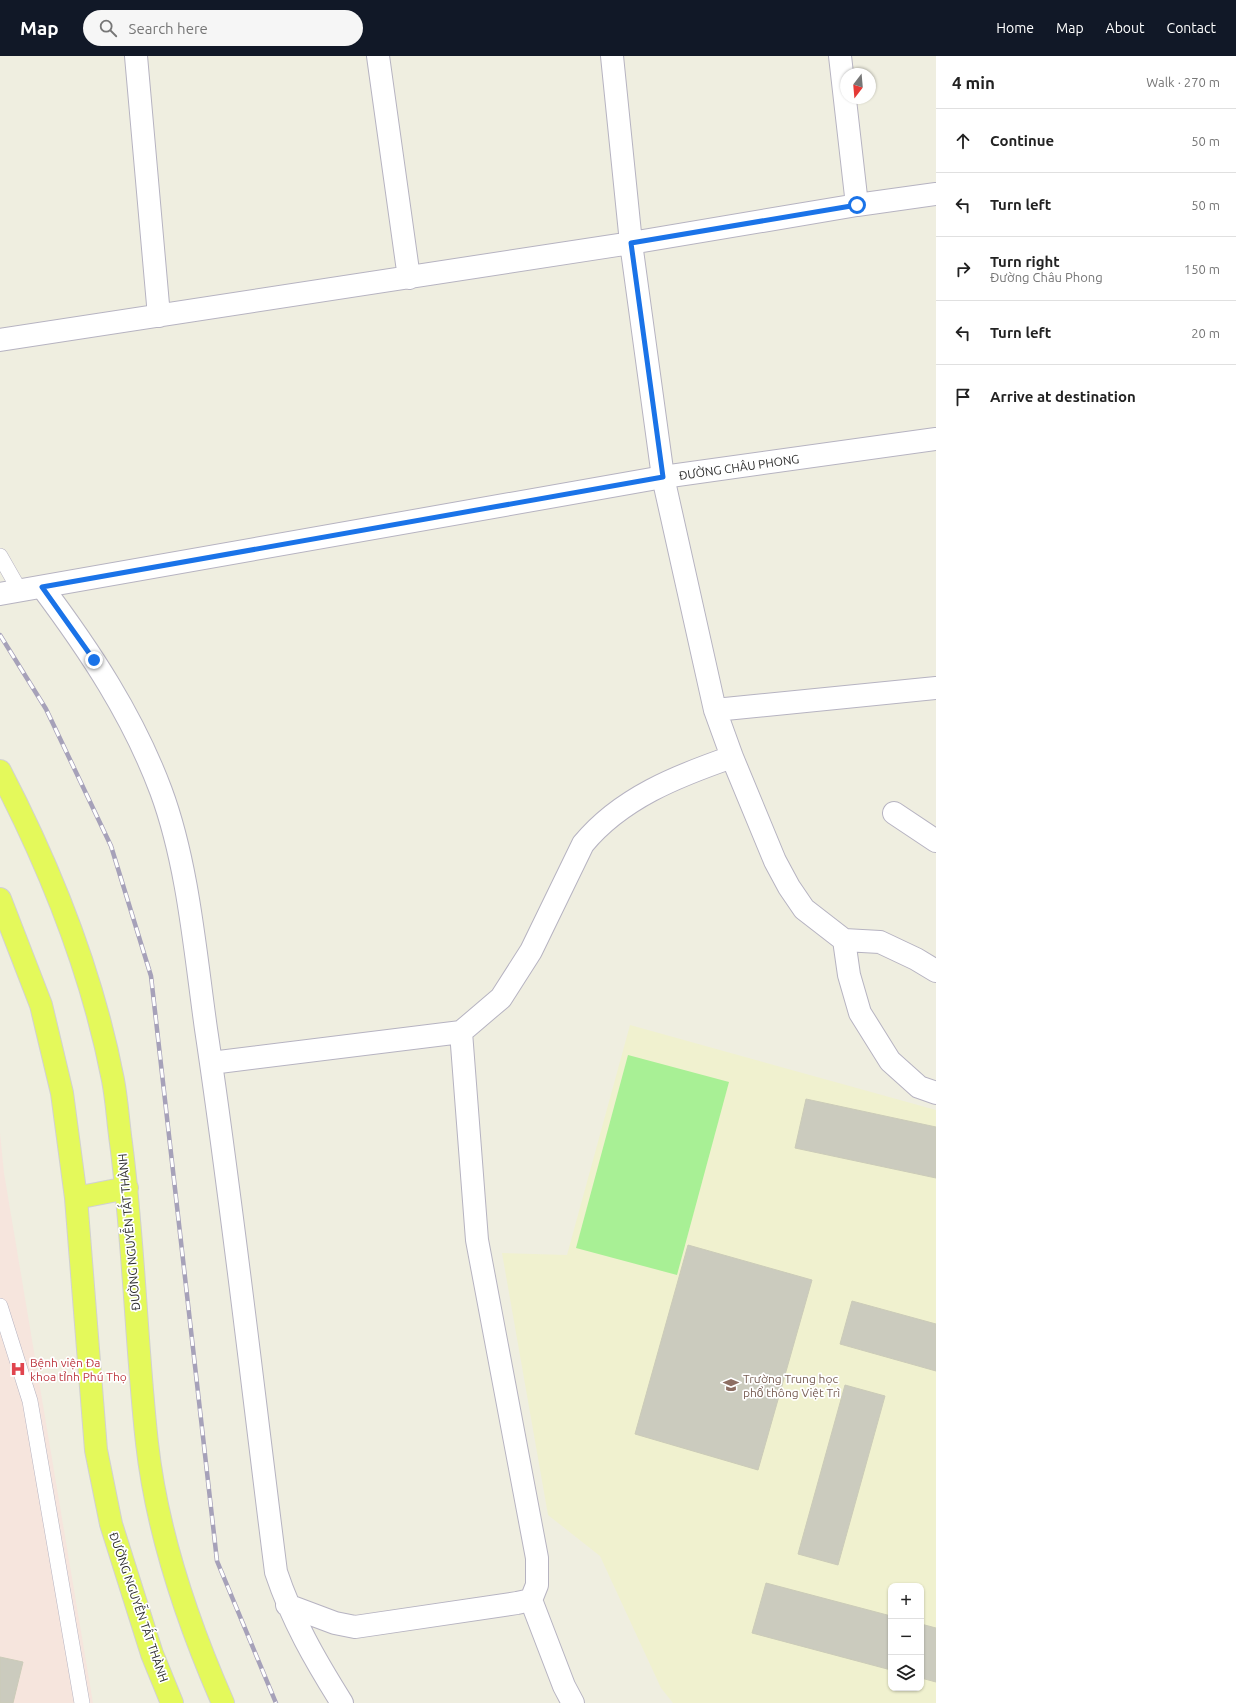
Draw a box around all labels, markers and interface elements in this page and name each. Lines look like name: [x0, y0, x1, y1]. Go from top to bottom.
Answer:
search box: [83, 10, 363, 46]
text: Map: [20, 17, 59, 39]
icon: search: [97, 17, 119, 39]
text: Search here: [129, 20, 208, 37]
text: Home: [996, 20, 1034, 36]
text: Map: [1056, 20, 1084, 36]
text: About: [1106, 20, 1145, 36]
text: Contact: [1167, 20, 1216, 36]
north arrow: [840, 68, 876, 104]
text: 4 min: [952, 73, 995, 92]
text: Walk · 270 m: [1146, 75, 1220, 89]
icon: ahead: [952, 130, 974, 152]
text: Continue: [990, 132, 1054, 149]
text: 50 m: [1191, 134, 1220, 148]
icon: left: [952, 194, 974, 216]
route start: [848, 196, 866, 214]
text: Turn left: [990, 196, 1051, 213]
text: 50 m: [1191, 198, 1220, 212]
text: Turn right: [990, 253, 1060, 270]
icon: right: [952, 258, 974, 280]
text: 150 m: [1184, 262, 1220, 276]
text: Đường Châu Phong: [990, 270, 1103, 284]
icon: left: [952, 322, 974, 344]
text: Turn left: [990, 324, 1051, 341]
text: 20 m: [1191, 326, 1220, 340]
icon: arrive: [952, 386, 974, 408]
text: Arrive at destination: [990, 388, 1136, 405]
street label: ĐƯỜNG CHÂU PHONG: [678, 452, 800, 482]
route end: [85, 651, 103, 669]
street label: ĐƯỜNG NGUYỄN TẤT THÀNH: [113, 1153, 142, 1311]
place label: Bệnh viện Đa khoa tỉnh Phú Thọ: [30, 1356, 127, 1384]
hospital icon: Bệnh viện Đa khoa tỉnh Phú Thọ: [9, 1360, 27, 1378]
place label: Trường Trung học phổ thông Việt Trì: [743, 1372, 840, 1400]
school or university icon: Trường Trung học phổ thông Việt Trì: [722, 1376, 740, 1394]
street label: ĐƯỜNG NGUYỄN TẤT THÀNH: [107, 1529, 173, 1684]
map controls: [888, 1583, 924, 1691]
button: +: [888, 1583, 924, 1619]
button: −: [888, 1619, 924, 1655]
button: layers: [888, 1655, 924, 1691]

